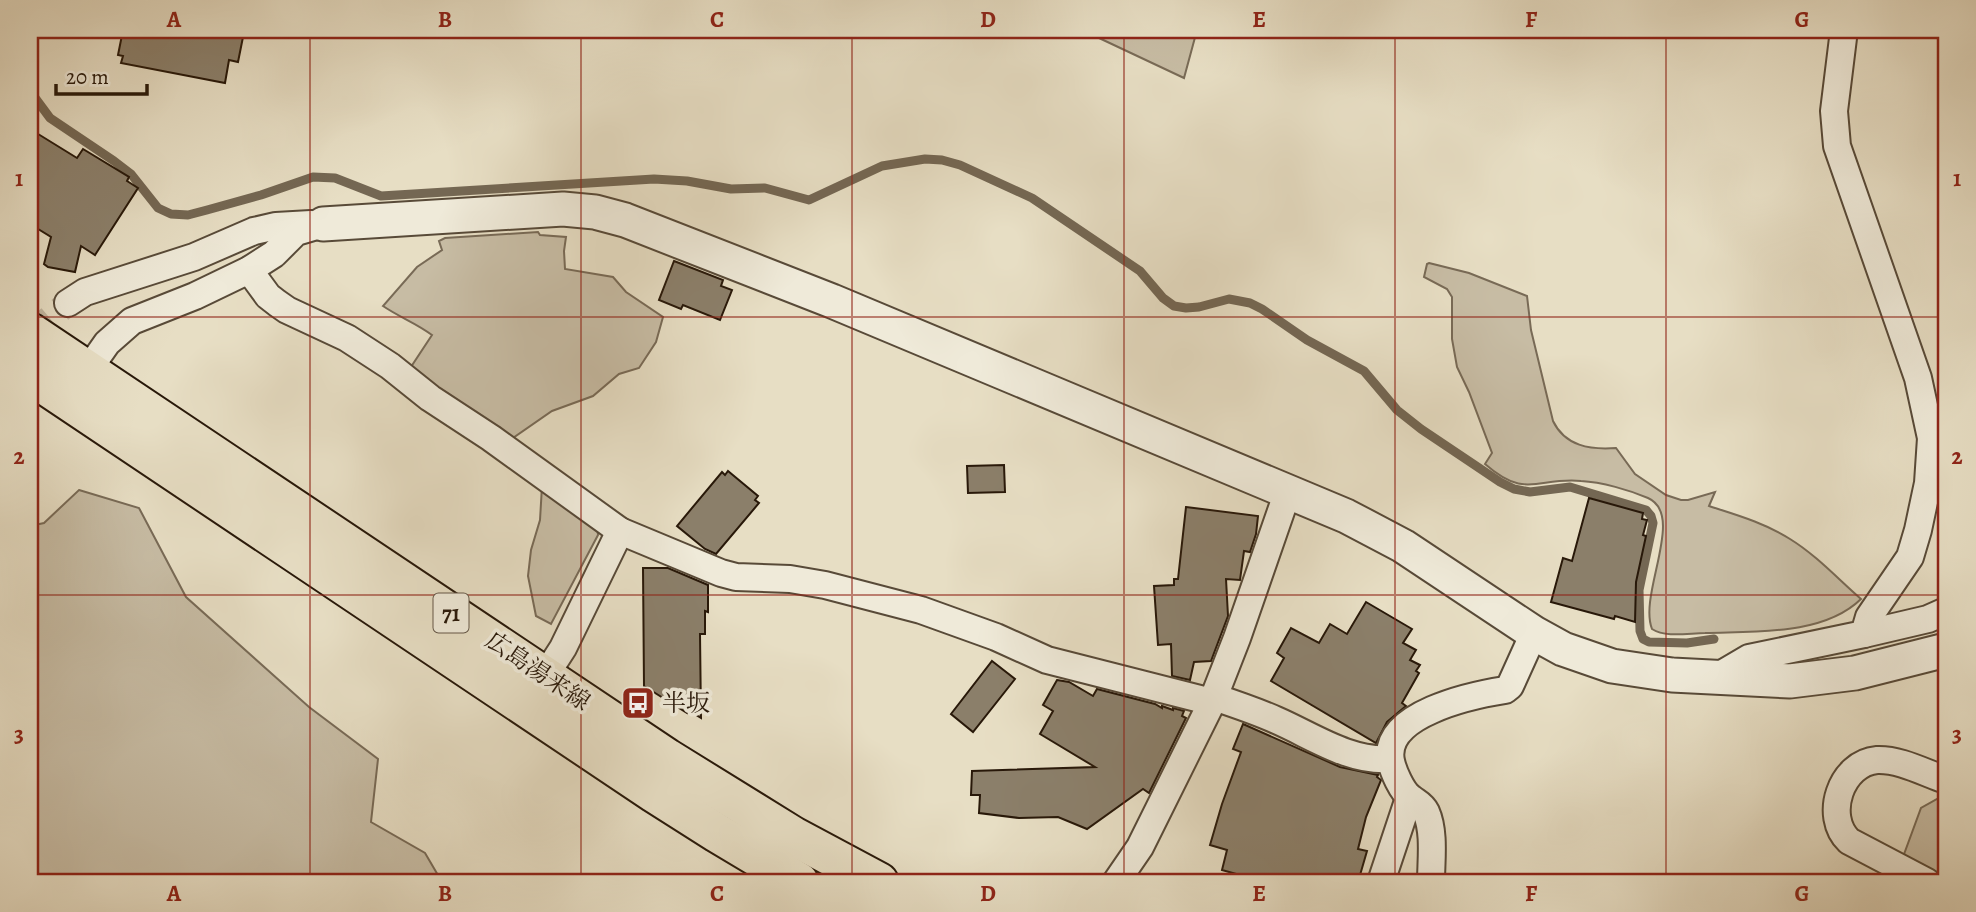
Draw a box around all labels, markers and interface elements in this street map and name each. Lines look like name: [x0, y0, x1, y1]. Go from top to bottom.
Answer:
text: A: [166, 4, 182, 35]
text: B: [438, 4, 452, 35]
text: C: [710, 4, 724, 35]
text: D: [980, 4, 996, 35]
text: E: [1252, 4, 1266, 35]
text: F: [1525, 4, 1538, 35]
text: G: [1794, 4, 1810, 35]
scale bar: [56, 52, 147, 96]
text: 20 m: [66, 63, 109, 91]
text: 1: [15, 163, 23, 194]
text: 1: [1953, 163, 1961, 194]
text: 2: [13, 441, 25, 472]
text: 2: [1951, 441, 1963, 472]
road number: 71: [434, 594, 468, 632]
street label: 広島湯来線: [479, 624, 597, 718]
bus stop icon: 半坂: [619, 684, 657, 722]
place label: 半坂: [662, 687, 710, 719]
text: 3: [14, 719, 24, 750]
text: 3: [1952, 719, 1962, 750]
text: A: [166, 878, 182, 909]
text: B: [438, 878, 452, 909]
text: C: [710, 878, 724, 909]
text: D: [980, 878, 996, 909]
text: E: [1252, 878, 1266, 909]
text: F: [1525, 878, 1538, 909]
text: G: [1794, 878, 1810, 909]

